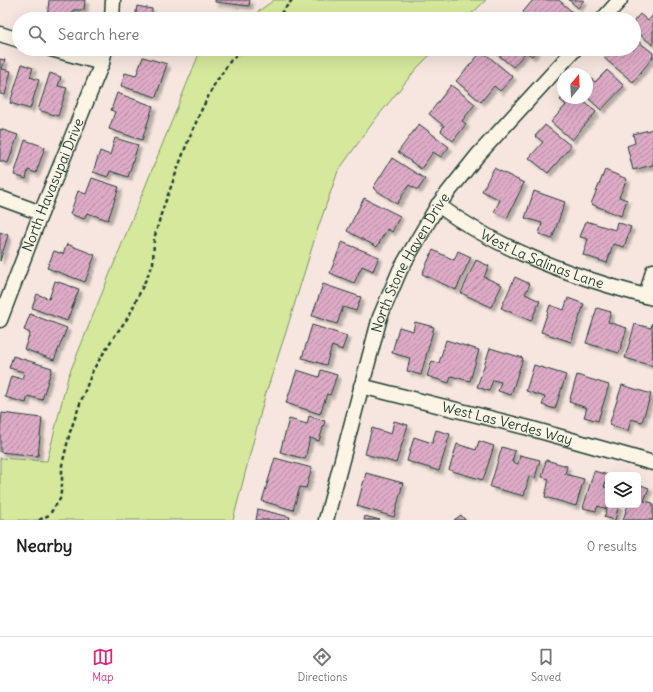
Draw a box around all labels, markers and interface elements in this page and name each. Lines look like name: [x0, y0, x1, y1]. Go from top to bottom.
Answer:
search box: [12, 12, 641, 56]
icon: search: [26, 23, 48, 45]
text: Search here: [58, 25, 139, 44]
north arrow: [557, 68, 593, 104]
street label: North Havasupai Drive: [18, 116, 88, 254]
street label: North Stone Haven Drive: [367, 189, 453, 335]
street label: West La Salinas Lane: [477, 225, 606, 292]
street label: West Las Verdes Way: [440, 398, 575, 449]
map controls: [605, 472, 641, 508]
button: layers: [605, 472, 641, 508]
text: Nearby: [16, 535, 72, 557]
text: 0 results: [587, 538, 637, 555]
tab: Map: [92, 646, 114, 684]
tab: Directions: [298, 646, 347, 684]
tab: Saved: [531, 646, 561, 684]

